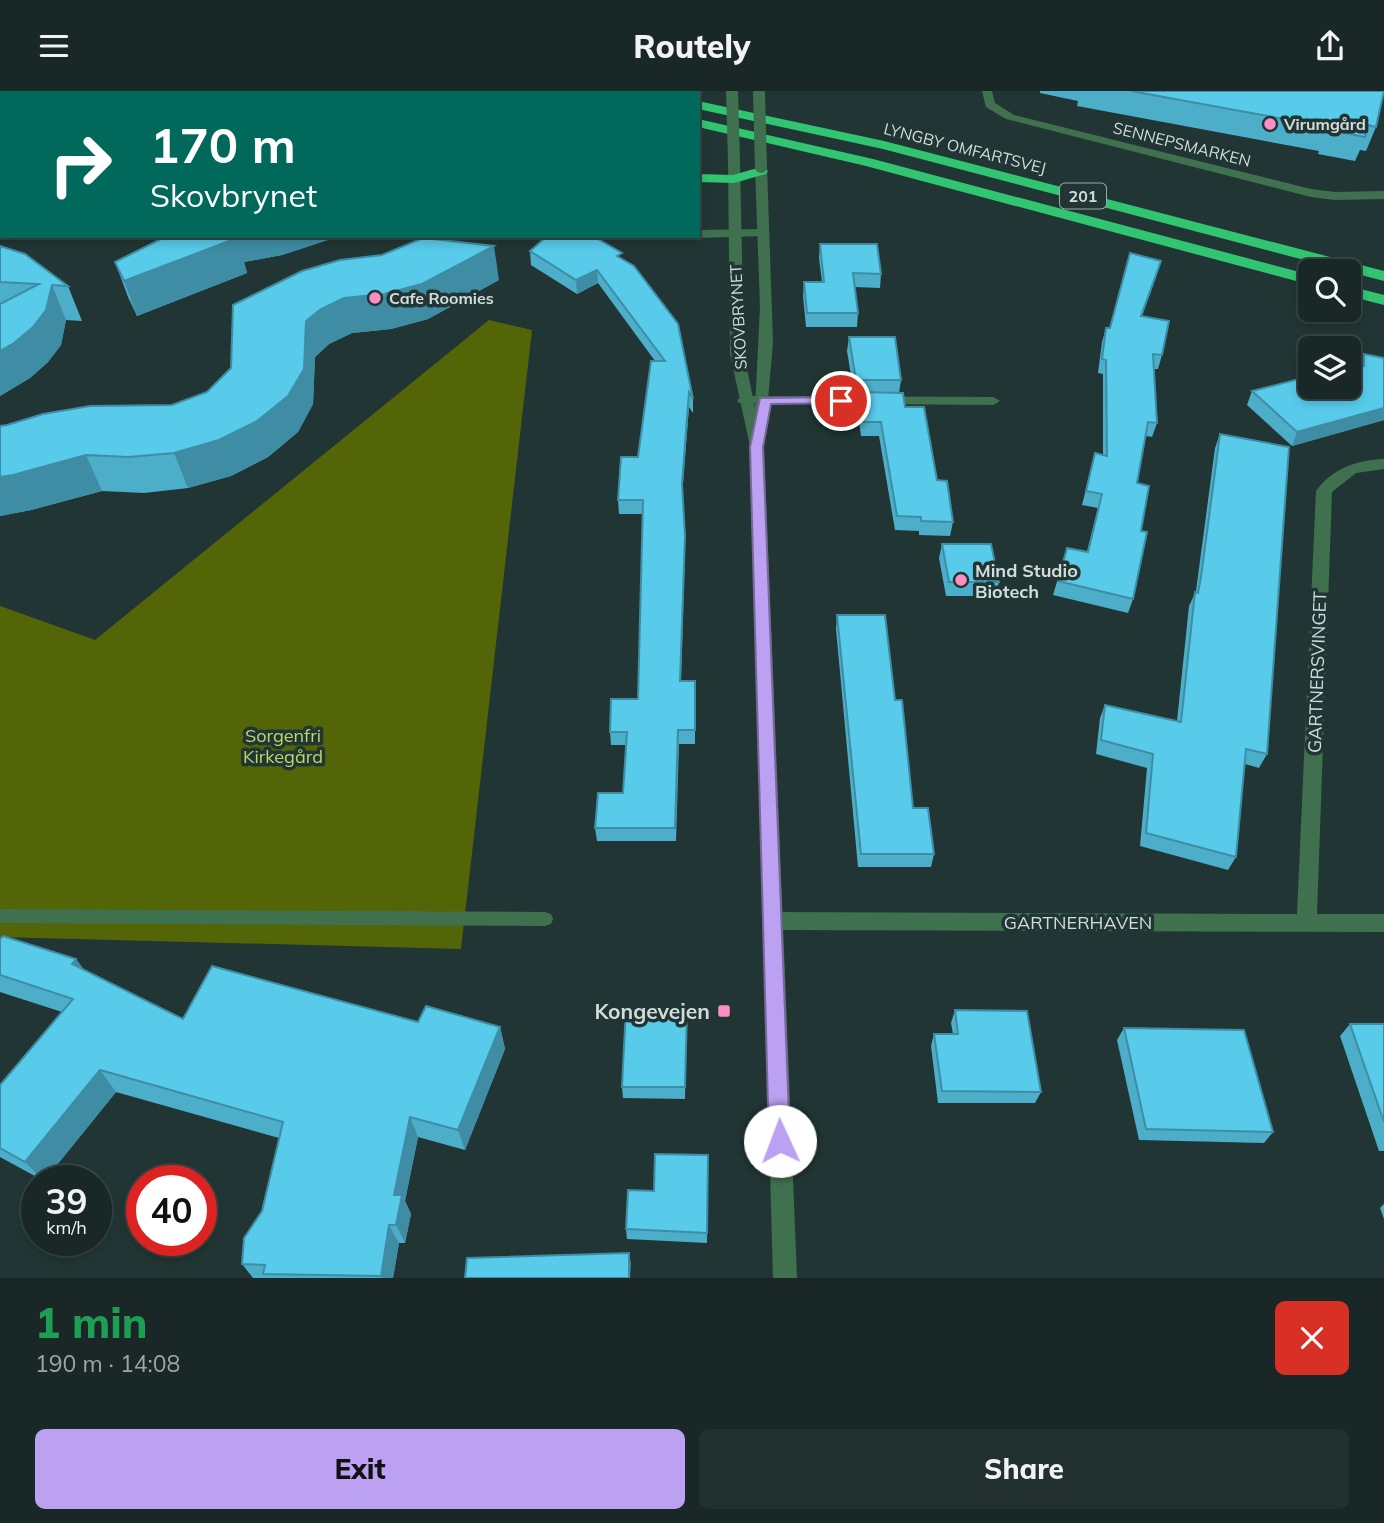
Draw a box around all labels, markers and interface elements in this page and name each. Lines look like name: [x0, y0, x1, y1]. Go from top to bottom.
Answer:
text: Routely: [633, 26, 751, 66]
icon: menu: [35, 27, 73, 65]
icon: share: [1311, 27, 1349, 65]
text: 170 m: [150, 114, 296, 175]
place label: Virumgård: [1283, 114, 1366, 134]
marker: Virumgård: [1262, 116, 1278, 132]
street label: SENNEPSMARKEN: [1111, 117, 1253, 171]
street label: LYNGBY OMFARTSVEJ: [882, 118, 1048, 178]
icon: right: [35, 119, 126, 210]
text: Skovbrynet: [150, 175, 317, 215]
road number: 201: [1060, 183, 1106, 209]
map controls: [1298, 259, 1361, 399]
button: search: [1298, 259, 1361, 322]
street label: SKOVBRYNET: [725, 263, 751, 370]
place label: Cafe Roomies: [389, 288, 494, 308]
marker: Cafe Roomies: [367, 290, 383, 306]
button: layers: [1298, 336, 1361, 399]
pin: [811, 371, 871, 431]
icon: arrive: [822, 382, 860, 420]
place label: Mind Studio Biotech: [975, 559, 1078, 603]
marker: Mind Studio Biotech: [953, 572, 969, 588]
street label: GARTNERSVINGET: [1303, 591, 1331, 753]
park label: Sorgenfri Kirkegård: [243, 724, 323, 768]
street label: GARTNERHAVEN: [1004, 911, 1152, 934]
place label: Kongevejen: [594, 998, 710, 1024]
marker: Kongevejen: [716, 1003, 732, 1019]
position arrow: [743, 1104, 817, 1178]
speed limit sign: 40: [126, 1165, 217, 1256]
text: 39: [45, 1179, 88, 1223]
text: km/h: [46, 1216, 87, 1239]
text: 1 min: [35, 1296, 148, 1349]
button: close: [1275, 1301, 1349, 1375]
text: 190 m · 14:08: [35, 1349, 180, 1378]
button: Exit: [35, 1429, 685, 1509]
button: Share: [699, 1429, 1349, 1509]

